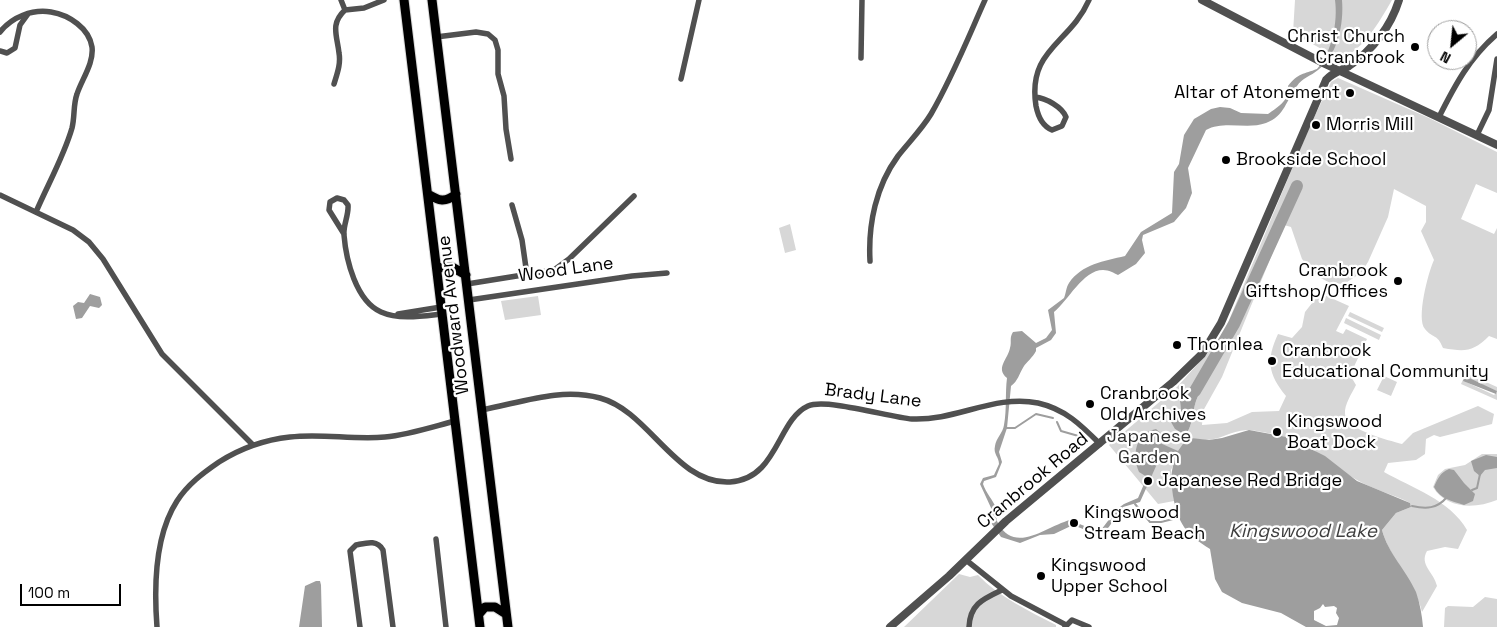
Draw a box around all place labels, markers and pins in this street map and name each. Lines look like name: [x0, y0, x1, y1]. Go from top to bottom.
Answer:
place label: Christ Church Cranbrook: [1287, 26, 1405, 68]
marker: Christ Church Cranbrook: [1409, 41, 1421, 53]
place label: Altar of Atonement: [1174, 82, 1340, 104]
marker: Altar of Atonement: [1344, 87, 1356, 99]
place label: Morris Mill: [1326, 114, 1414, 136]
marker: Morris Mill: [1310, 119, 1322, 131]
place label: Brookside School: [1236, 149, 1386, 171]
marker: Brookside School: [1220, 154, 1232, 166]
place label: Cranbrook Giftshop/Offices: [1246, 260, 1388, 302]
marker: Cranbrook Giftshop/Offices: [1392, 275, 1404, 287]
place label: Thornlea: [1187, 334, 1263, 356]
marker: Thornlea: [1171, 339, 1183, 351]
place label: Cranbrook Educational Community: [1282, 340, 1489, 382]
marker: Cranbrook Educational Community: [1266, 355, 1278, 367]
place label: Cranbrook Old Archives: [1100, 383, 1206, 426]
marker: Cranbrook Old Archives: [1084, 398, 1096, 410]
place label: Kingswood Boat Dock: [1287, 411, 1382, 454]
marker: Kingswood Boat Dock: [1271, 426, 1283, 438]
place label: Japanese Red Bridge: [1158, 470, 1342, 492]
marker: Japanese Red Bridge: [1142, 475, 1154, 487]
place label: Kingswood Stream Beach: [1084, 502, 1205, 544]
marker: Kingswood Stream Beach: [1068, 517, 1080, 529]
place label: Kingswood Upper School: [1051, 555, 1168, 598]
marker: Kingswood Upper School: [1035, 570, 1047, 582]

